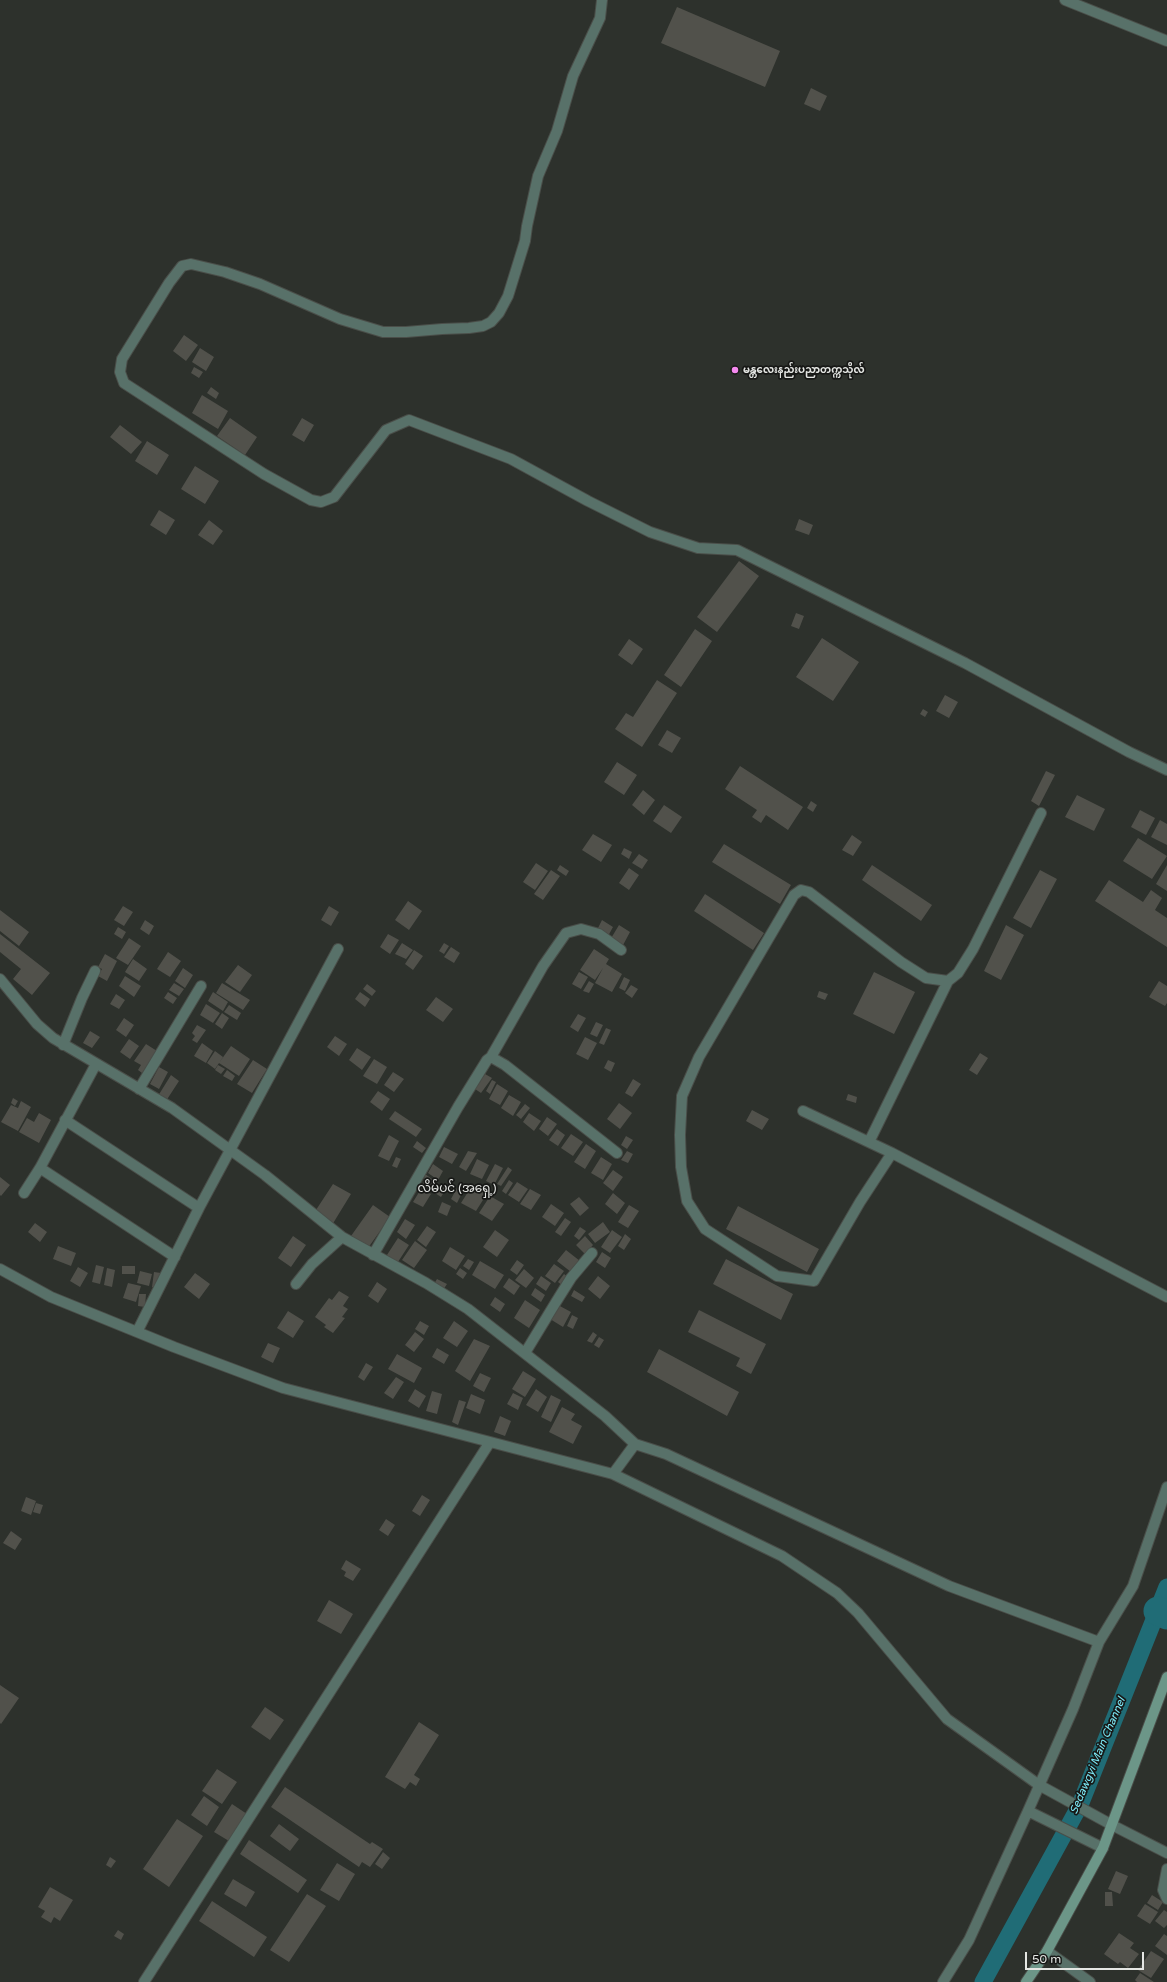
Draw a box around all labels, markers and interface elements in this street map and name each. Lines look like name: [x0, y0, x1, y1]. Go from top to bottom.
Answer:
place label: မန္တလေးနည်းပညာတက္ကသိုလ်: [743, 364, 864, 376]
marker: မန္တလေးနည်းပညာတက္ကသိုလ်: [730, 365, 740, 375]
district label: လိမ်ပင် (အရှေ့): [418, 1182, 496, 1196]
water label: Sedawgyi Main Channel: [1067, 1696, 1129, 1816]
scale bar: [1027, 1944, 1146, 1970]
text: 50 m: [1032, 1952, 1061, 1966]

